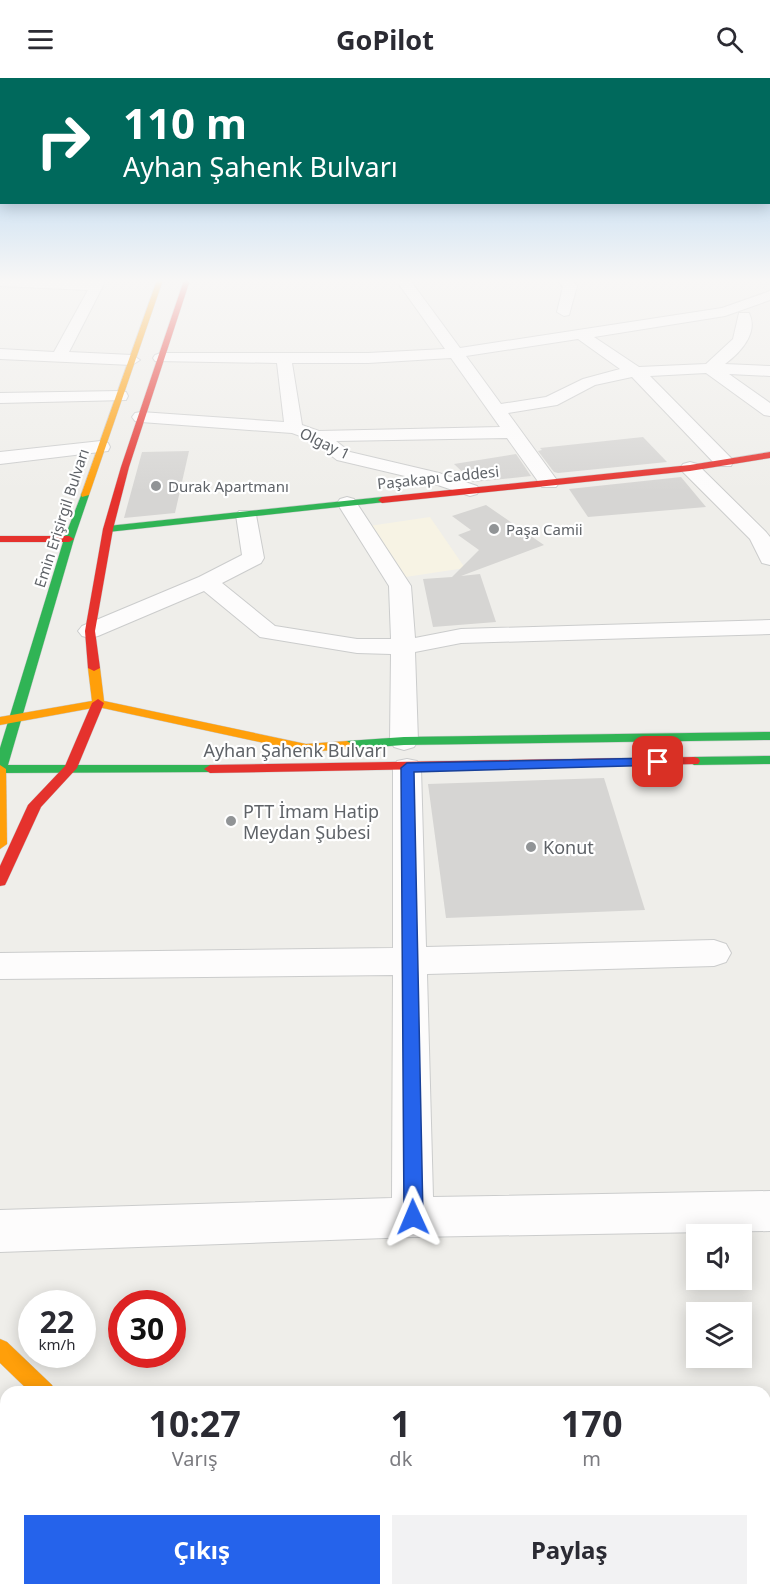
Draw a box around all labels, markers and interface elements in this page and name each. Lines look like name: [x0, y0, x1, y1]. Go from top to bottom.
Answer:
text: GoPilot: [336, 21, 434, 58]
icon: menu: [24, 23, 57, 56]
icon: search: [713, 23, 746, 56]
text: 110 m: [123, 94, 247, 151]
icon: right: [24, 102, 102, 180]
text: Ayhan Şahenk Bulvarı: [123, 148, 398, 185]
street label: Olgay 1: [297, 422, 353, 464]
street label: Emin Erişirgil Bulvarı: [29, 446, 93, 590]
street label: Paşakapı Caddesi: [376, 461, 500, 493]
place label: Durak Apartmanı: [168, 476, 289, 496]
marker: Durak Apartmanı: [149, 479, 163, 493]
place label: Paşa Camii: [506, 519, 583, 539]
marker: Paşa Camii: [487, 522, 501, 536]
pin: [632, 736, 683, 787]
street label: Ayhan Şahenk Bulvarı: [203, 738, 387, 762]
icon: arrive: [641, 745, 674, 778]
place label: PTT İmam Hatip Meydan Şubesi: [243, 799, 379, 844]
marker: PTT İmam Hatip Meydan Şubesi: [224, 814, 238, 828]
place label: Konut: [543, 835, 594, 859]
marker: Konut: [524, 840, 538, 854]
position arrow: [381, 1185, 445, 1249]
map controls: [686, 1224, 752, 1368]
button: sound: [686, 1224, 752, 1290]
speed limit sign: 30: [108, 1290, 186, 1368]
text: 22: [40, 1301, 74, 1342]
button: layers: [686, 1302, 752, 1368]
text: km/h: [39, 1334, 75, 1354]
text: 10:27: [148, 1399, 241, 1448]
text: 1: [391, 1399, 411, 1448]
text: 170: [561, 1399, 623, 1448]
text: Varış: [172, 1445, 218, 1472]
text: dk: [389, 1445, 412, 1472]
text: m: [582, 1445, 601, 1472]
button: Çıkış: [24, 1515, 380, 1584]
button: Paylaş: [392, 1515, 747, 1584]

